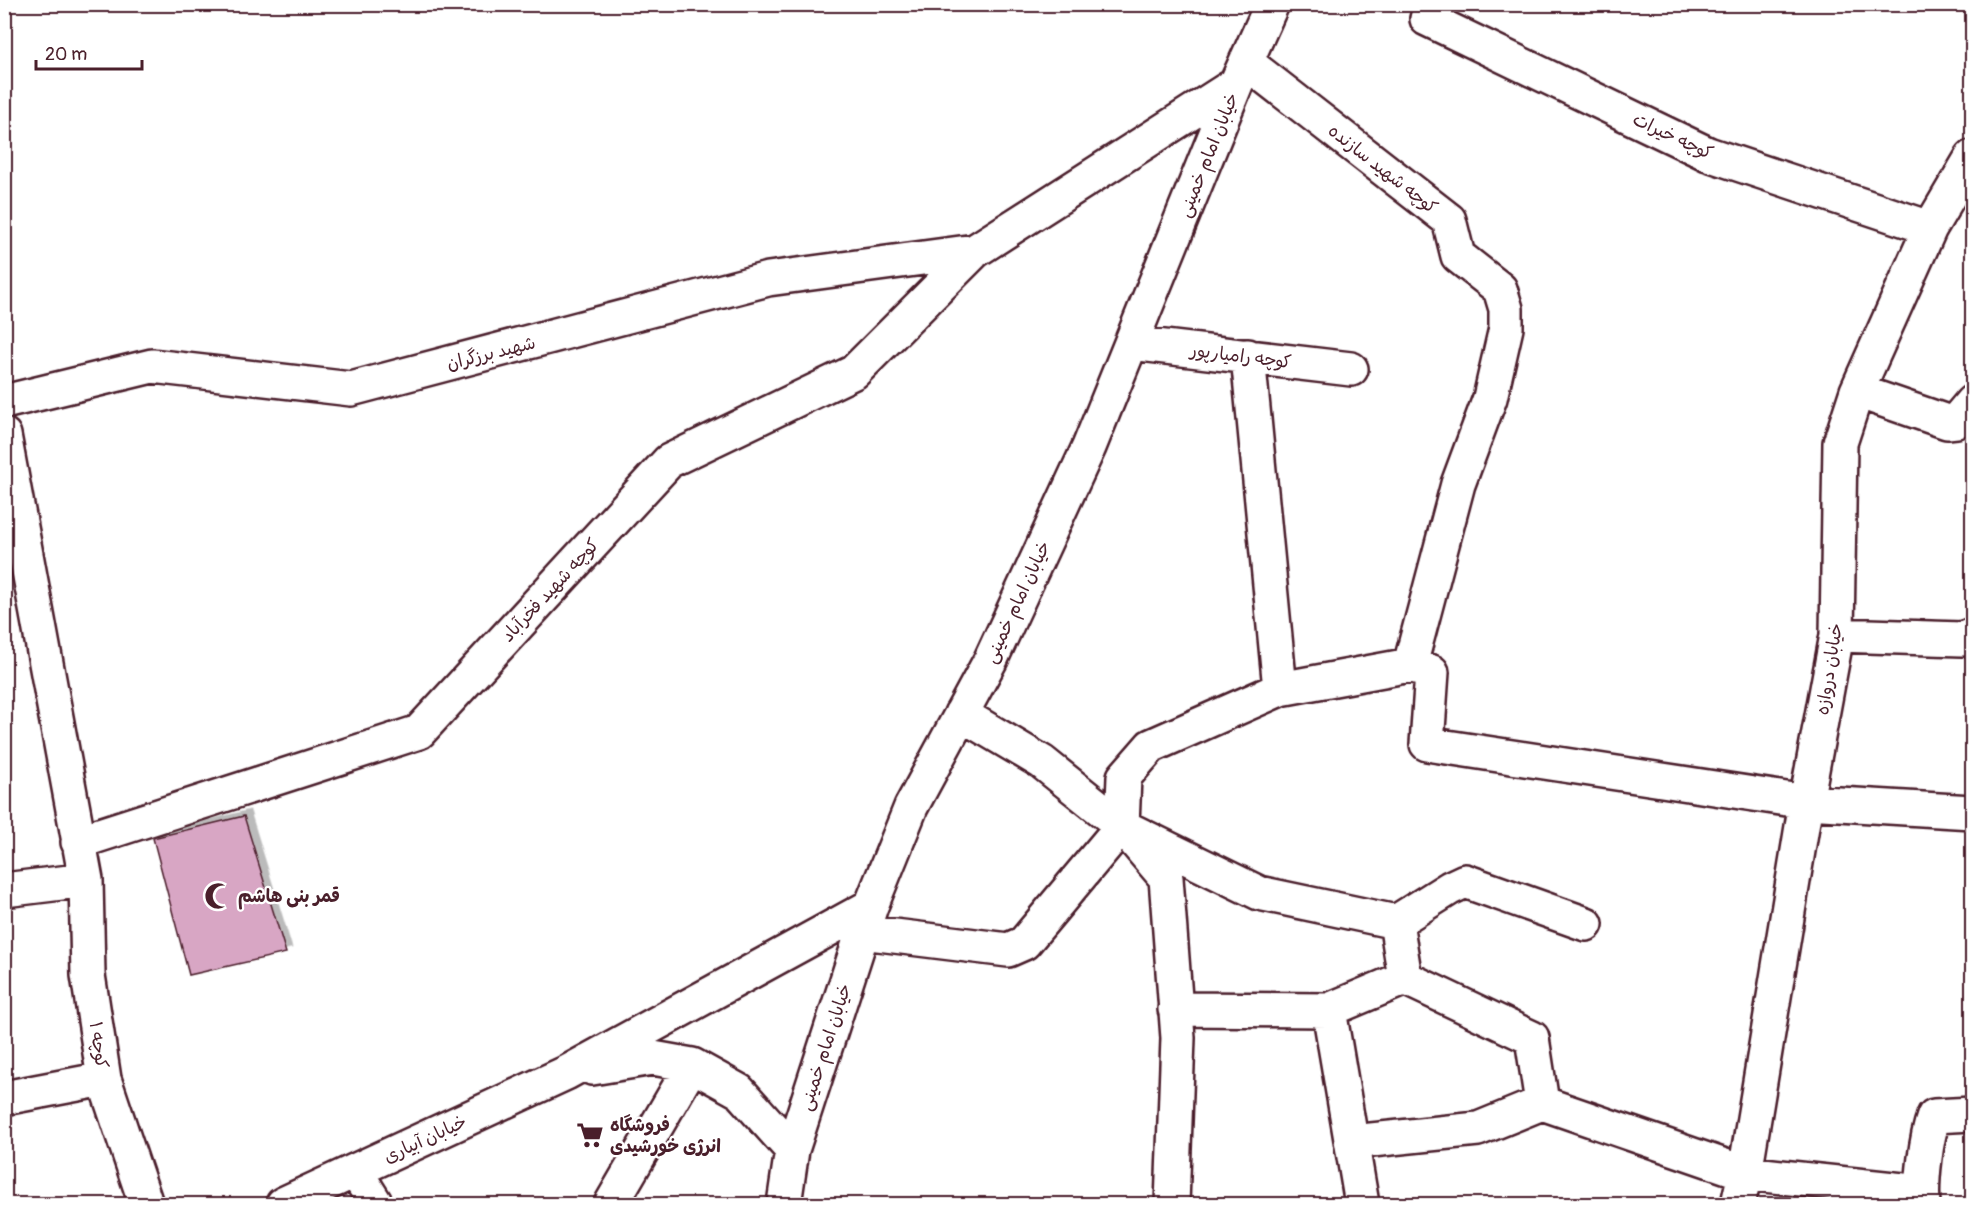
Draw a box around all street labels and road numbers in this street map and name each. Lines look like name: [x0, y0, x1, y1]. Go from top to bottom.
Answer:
street label: خیابان امام خمینی: [1173, 90, 1246, 222]
street label: کوچه خیرات: [1629, 108, 1717, 165]
street label: کوچه شهید سازنده: [1323, 119, 1442, 219]
street label: شهید برزگران: [444, 331, 538, 376]
street label: کوچه رامیارپور: [1187, 339, 1293, 374]
street label: کوچه شهید فخرآباد: [496, 533, 604, 647]
street label: خیابان امام خمینی: [979, 537, 1058, 668]
street label: خیابان دروازه: [1811, 621, 1848, 717]
street label: خیابان امام خمینی: [794, 981, 859, 1114]
street label: کوچه ۱: [84, 1020, 113, 1070]
street label: خیابان آبیاری: [380, 1110, 470, 1169]

